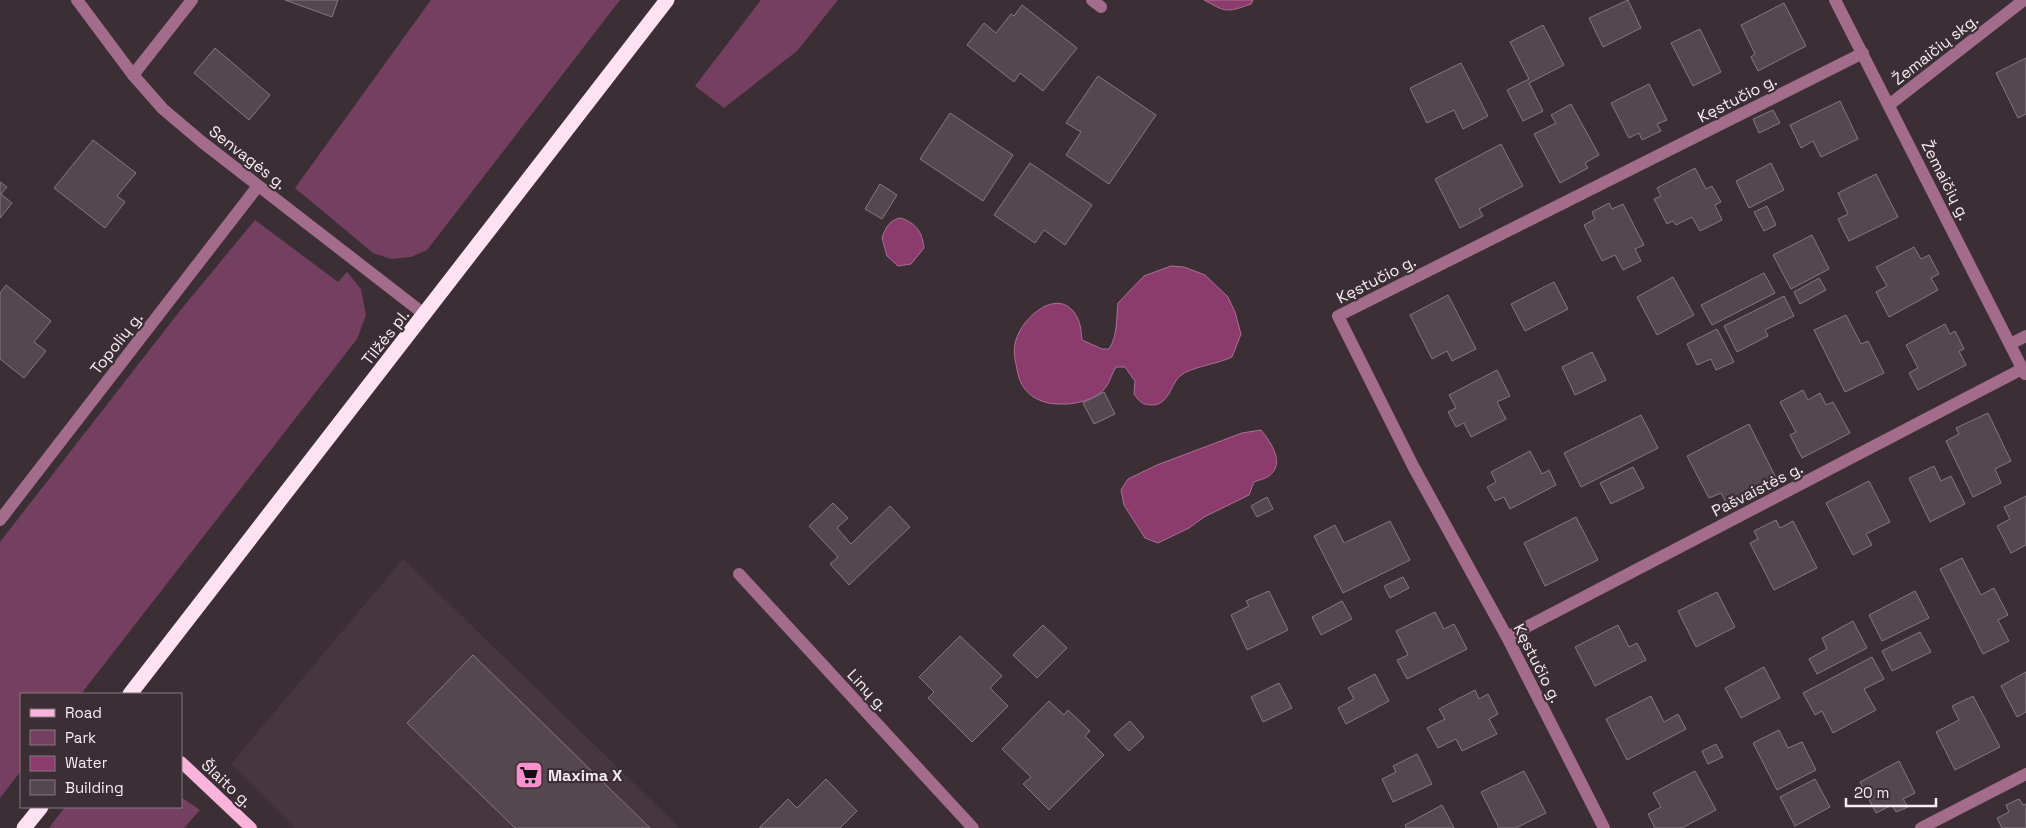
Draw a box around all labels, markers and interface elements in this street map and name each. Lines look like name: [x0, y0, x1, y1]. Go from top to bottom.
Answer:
street label: Žemaičių skg.: [1888, 9, 1983, 90]
street label: Kęstučio g.: [1694, 70, 1780, 127]
street label: Senvagės g.: [205, 121, 291, 194]
street label: Žemaičių g.: [1916, 137, 1975, 224]
street label: Kęstučio g.: [1333, 251, 1419, 308]
street label: Tilžės pl.: [357, 305, 414, 370]
street label: Topolių g.: [85, 308, 147, 379]
street label: Pašvaistės g.: [1708, 457, 1806, 521]
street label: Kęstučio g.: [1509, 620, 1566, 706]
street label: Linų g.: [843, 665, 893, 716]
legend: [20, 693, 182, 808]
text: Road: [65, 703, 102, 722]
text: Park: [65, 728, 96, 747]
text: Water: [65, 753, 108, 772]
street label: Šlaito g.: [197, 754, 257, 812]
supermarket icon: Maxima X: [514, 760, 544, 790]
place label: Maxima X: [548, 765, 622, 786]
scale bar: [1846, 776, 1936, 808]
text: Building: [65, 778, 124, 797]
text: 20 m: [1854, 783, 1889, 802]

